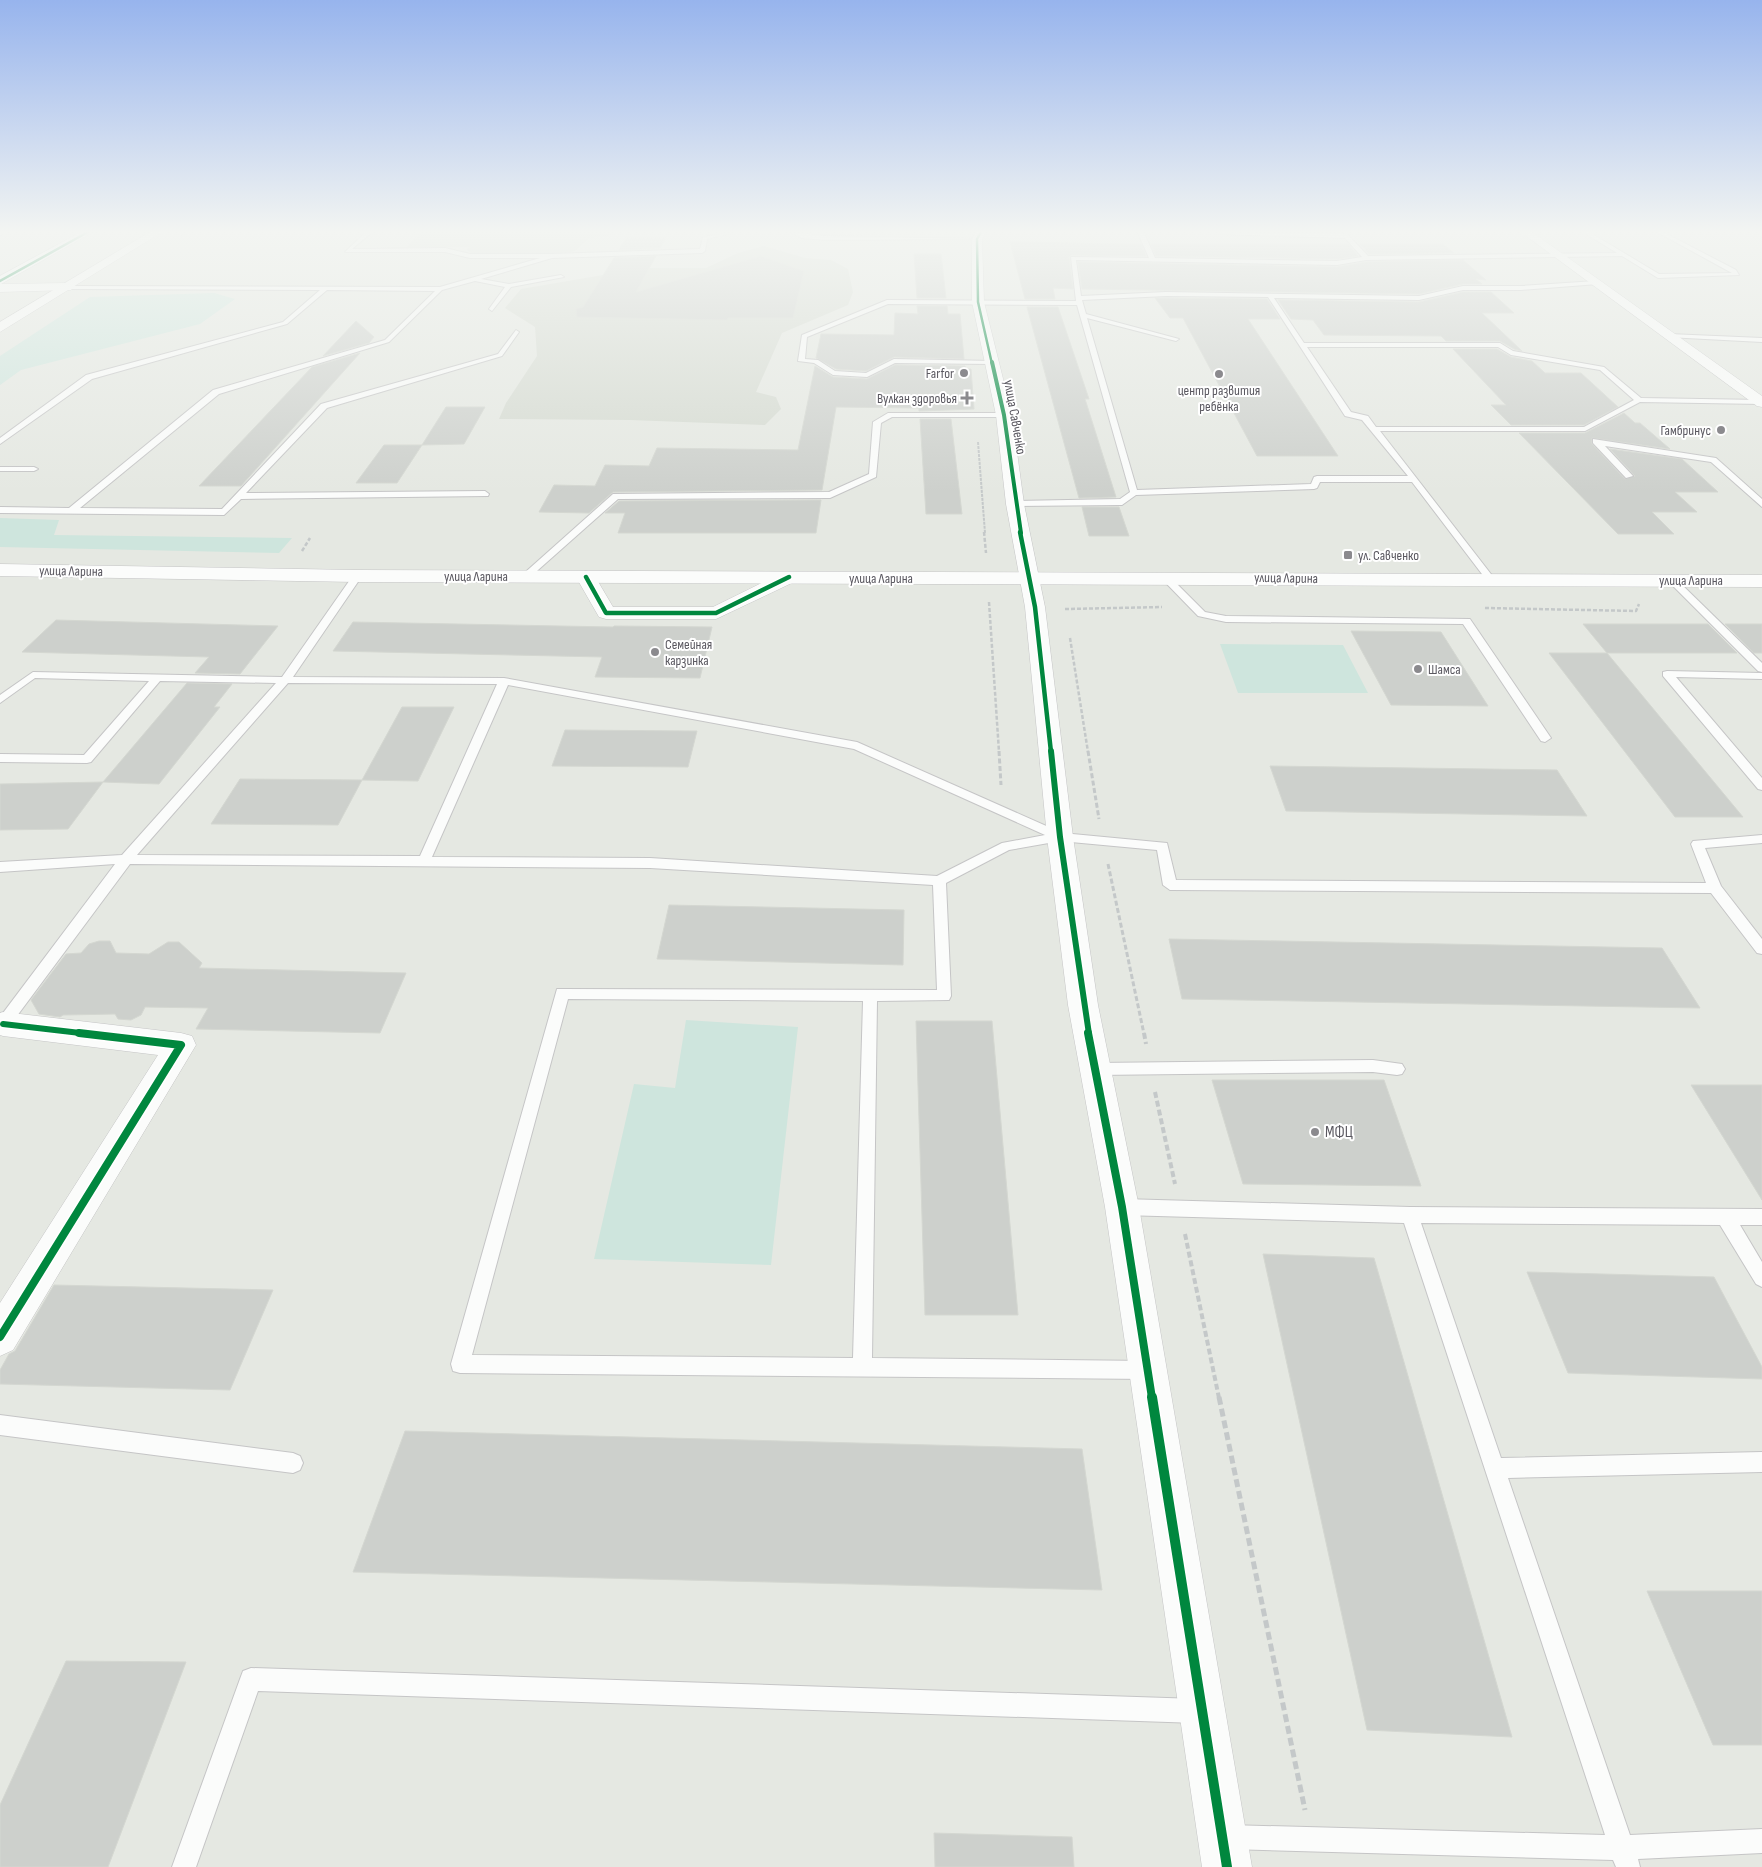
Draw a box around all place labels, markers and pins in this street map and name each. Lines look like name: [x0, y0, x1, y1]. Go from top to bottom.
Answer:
place label: Farfor: [926, 365, 954, 382]
marker: Farfor: [958, 367, 970, 379]
marker: центр развития ребёнка: [1213, 368, 1225, 380]
place label: центр развития ребёнка: [1178, 382, 1260, 415]
place label: Вулкан здоровья: [877, 390, 957, 407]
marker: Вулкан здоровья: [961, 392, 973, 404]
place label: Гамбринус: [1660, 422, 1711, 439]
marker: Гамбринус: [1715, 424, 1727, 436]
place label: ул. Савченко: [1358, 547, 1419, 564]
marker: ул. Савченко: [1342, 549, 1354, 561]
place label: Семейная карзинка: [665, 636, 712, 669]
marker: Семейная карзинка: [649, 646, 661, 658]
place label: Шамса: [1428, 661, 1461, 678]
marker: Шамса: [1412, 663, 1424, 675]
place label: МФЦ: [1325, 1123, 1353, 1142]
marker: МФЦ: [1309, 1126, 1321, 1138]

